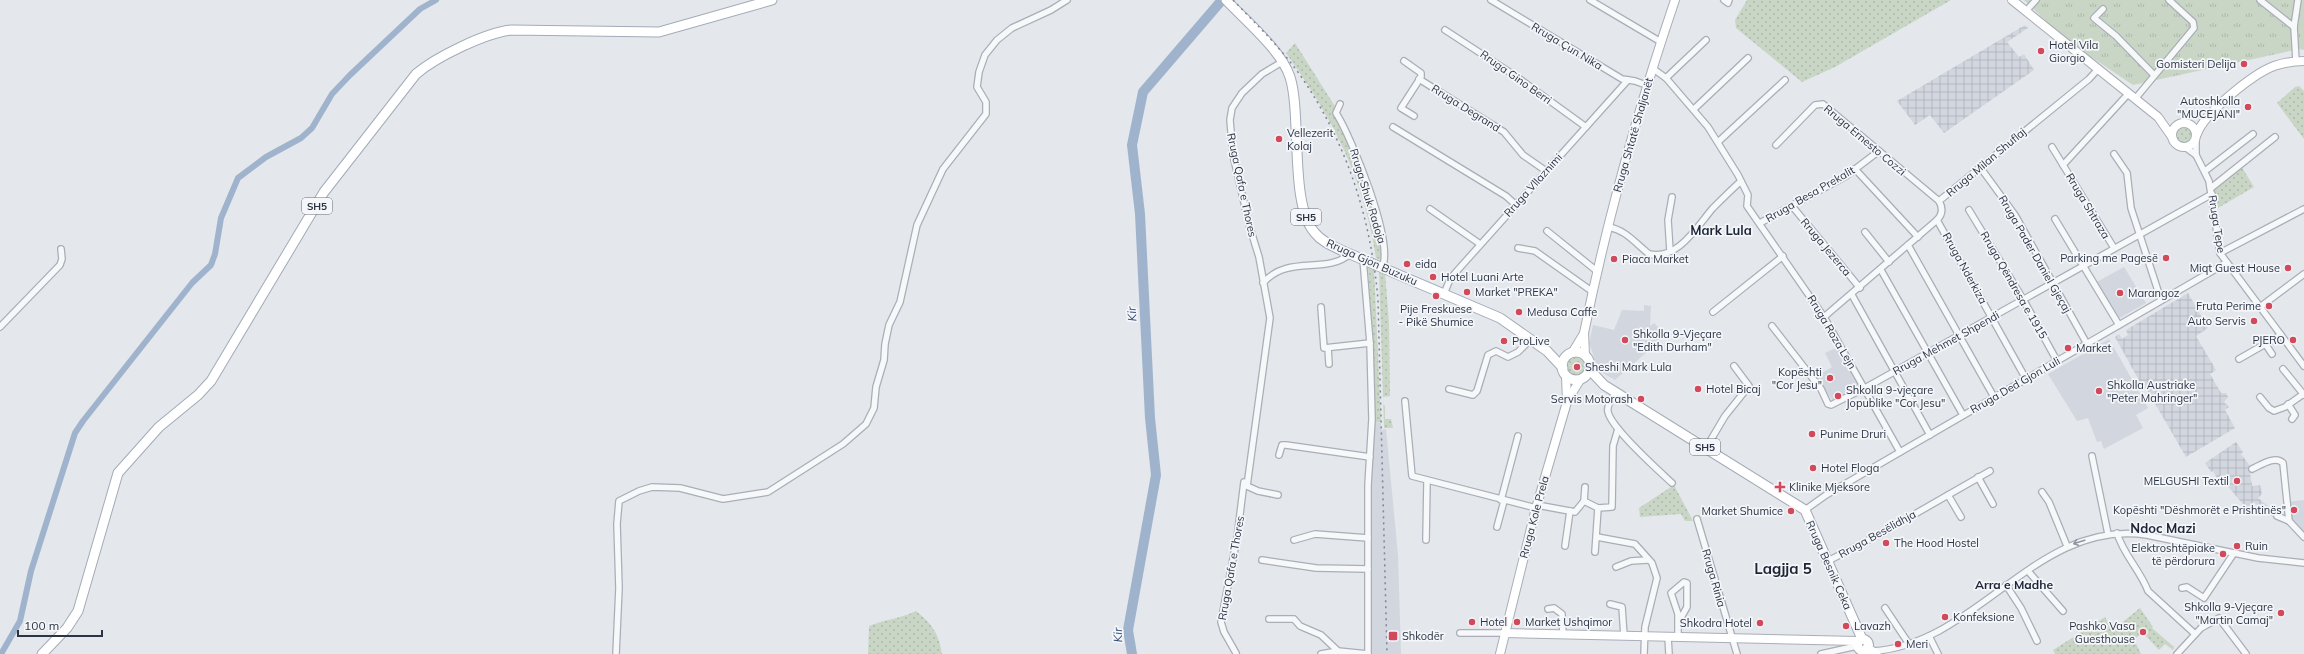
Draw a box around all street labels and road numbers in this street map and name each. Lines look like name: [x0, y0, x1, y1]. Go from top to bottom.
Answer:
street label: Rruga Çun Nika: [1529, 19, 1605, 73]
street label: Rruga Gino Berri: [1477, 47, 1555, 107]
street label: Rruga Shtatë Shaljanët: [1610, 76, 1656, 194]
street label: Rruga Degrand: [1429, 81, 1503, 135]
street label: Rruga Ernesto Cozzi: [1821, 102, 1909, 178]
street label: Rruga Milan Shuflaj: [1943, 125, 2029, 199]
street label: Rruga Qafa e Thores: [1224, 132, 1260, 238]
street label: Rruga Shuk Radoja: [1347, 147, 1389, 245]
street label: Rruga Vllaznimi: [1501, 150, 1565, 220]
street label: Rruga Besa Prekalit: [1763, 163, 1857, 225]
street label: Rruga Shtraza: [2063, 171, 2113, 241]
street label: Rruga Pader Daniel Gjeçaj: [1996, 193, 2074, 315]
street label: Rruga Tepe: [2206, 194, 2228, 254]
road number: SH5: [302, 198, 332, 214]
road number: SH5: [1291, 209, 1321, 225]
street label: Rruga Jezerca: [1798, 215, 1854, 279]
street label: Rruga Qëndresa e 1915: [1978, 229, 2051, 342]
street label: Rruga Nderkiza: [1940, 230, 1990, 306]
street label: Rruga Gjon Buzuku: [1324, 236, 1420, 288]
street label: Rruga Roza Lejn: [1804, 292, 1860, 372]
street label: Rruga Mehmet Shpendi: [1890, 308, 2002, 378]
street label: Rruga Ded Gjon Luli: [1968, 354, 2062, 416]
road number: SH5: [1690, 439, 1720, 455]
street label: Rruga Kole Prela: [1516, 474, 1552, 560]
street label: Rruga Besëlidhja: [1836, 507, 1918, 561]
street label: Rruga Qafa e Thores: [1215, 515, 1247, 621]
street label: Rruga Besnik Ceka: [1803, 518, 1855, 612]
street label: Rruga Rinia: [1699, 547, 1729, 609]

